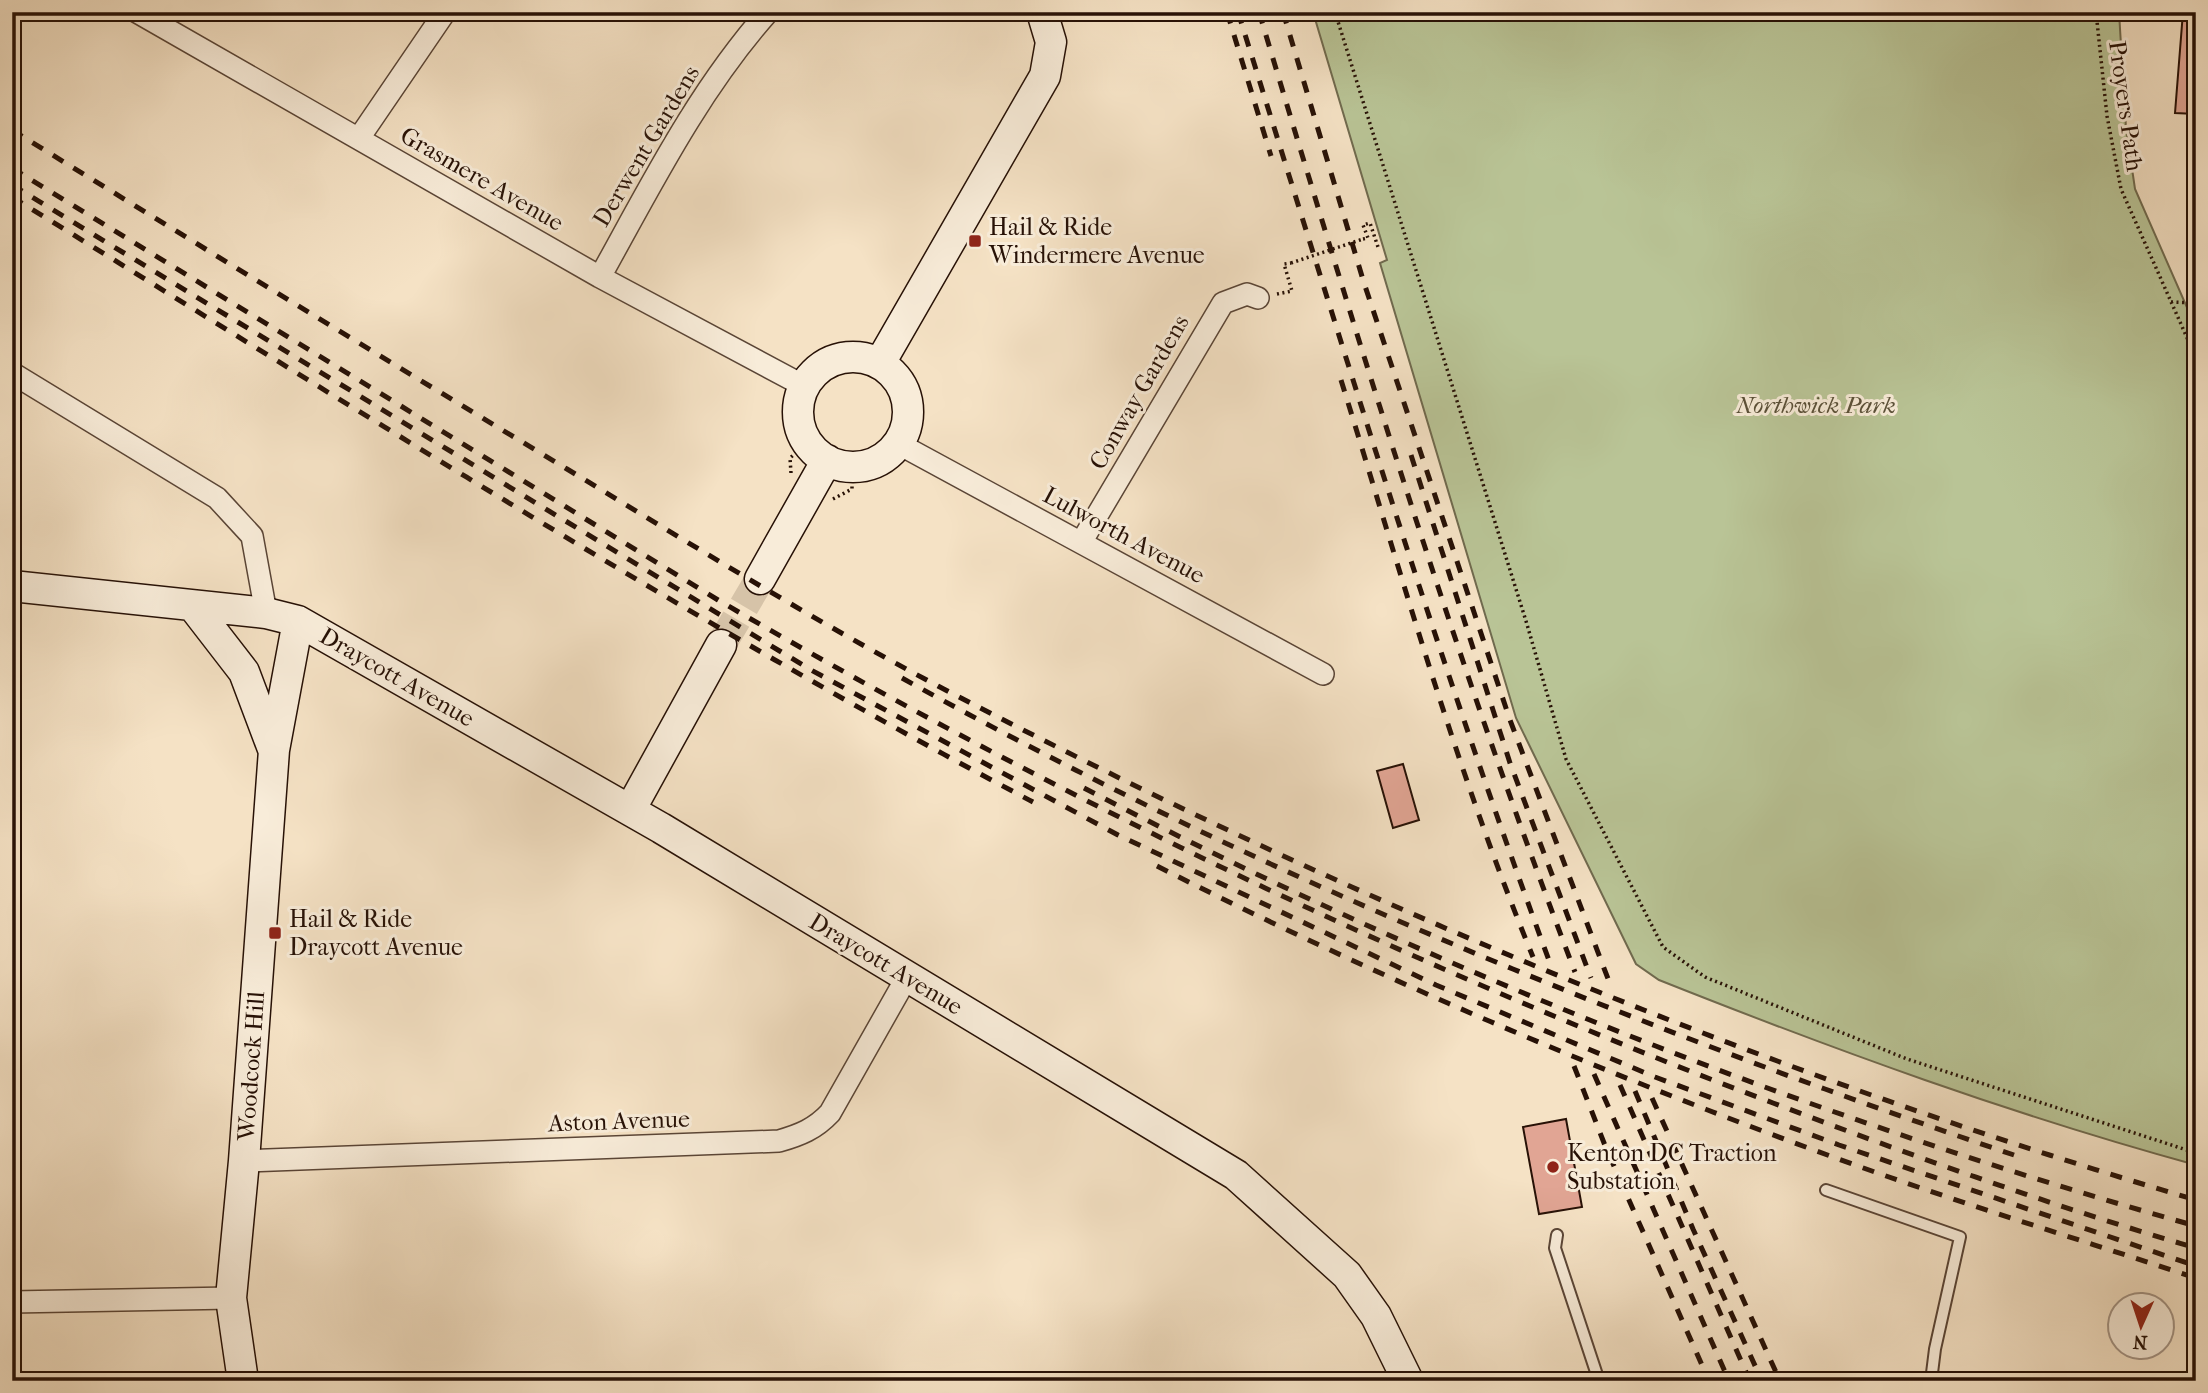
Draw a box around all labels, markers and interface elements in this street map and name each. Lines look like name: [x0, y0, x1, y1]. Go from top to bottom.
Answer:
street label: Proyers Path: [2103, 39, 2149, 174]
street label: Derwent Gardens: [587, 60, 705, 232]
street label: Grasmere Avenue: [396, 121, 569, 237]
place label: Hail & Ride Windermere Avenue: [988, 213, 1205, 269]
marker: Hail & Ride Windermere Avenue: [967, 233, 983, 249]
street label: Conway Gardens: [1083, 310, 1195, 474]
park label: Northwick Park: [1735, 391, 1896, 419]
street label: Lulworth Avenue: [1039, 481, 1210, 589]
street label: Draycott Avenue: [315, 621, 479, 733]
place label: Hail & Ride Draycott Avenue: [289, 905, 463, 961]
street label: Draycott Avenue: [804, 907, 968, 1021]
marker: Hail & Ride Draycott Avenue: [267, 925, 283, 941]
street label: Woodcock Hill: [232, 990, 270, 1143]
street label: Aston Avenue: [547, 1105, 690, 1137]
place label: Kenton DC Traction Substation: [1567, 1139, 1777, 1195]
marker: Kenton DC Traction Substation: [1545, 1159, 1561, 1175]
north arrow: [2106, 1292, 2176, 1362]
text: N: [2132, 1331, 2148, 1353]

